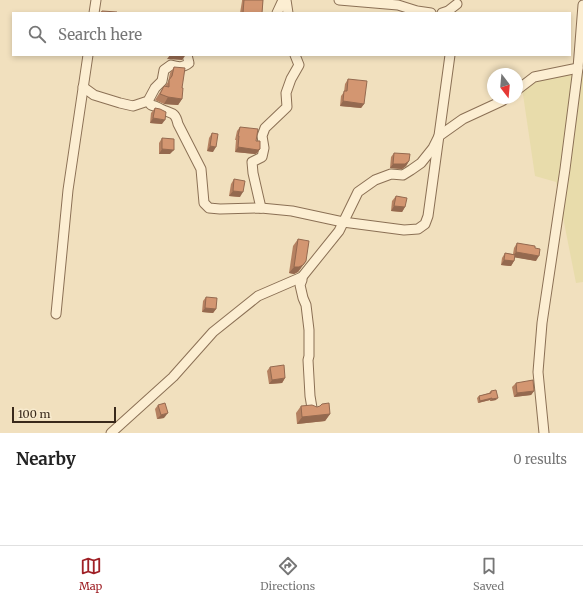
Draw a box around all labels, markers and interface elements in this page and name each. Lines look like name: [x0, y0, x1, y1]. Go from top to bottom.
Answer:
search box: [12, 12, 571, 56]
icon: search: [26, 23, 48, 45]
text: Search here: [58, 25, 142, 44]
north arrow: [487, 68, 523, 104]
scale bar: [12, 405, 116, 424]
text: 100 m: [18, 407, 50, 421]
text: Nearby: [16, 448, 76, 470]
text: 0 results: [513, 451, 567, 468]
tab: Map: [79, 555, 102, 593]
tab: Directions: [260, 555, 315, 593]
tab: Saved: [473, 555, 504, 593]

